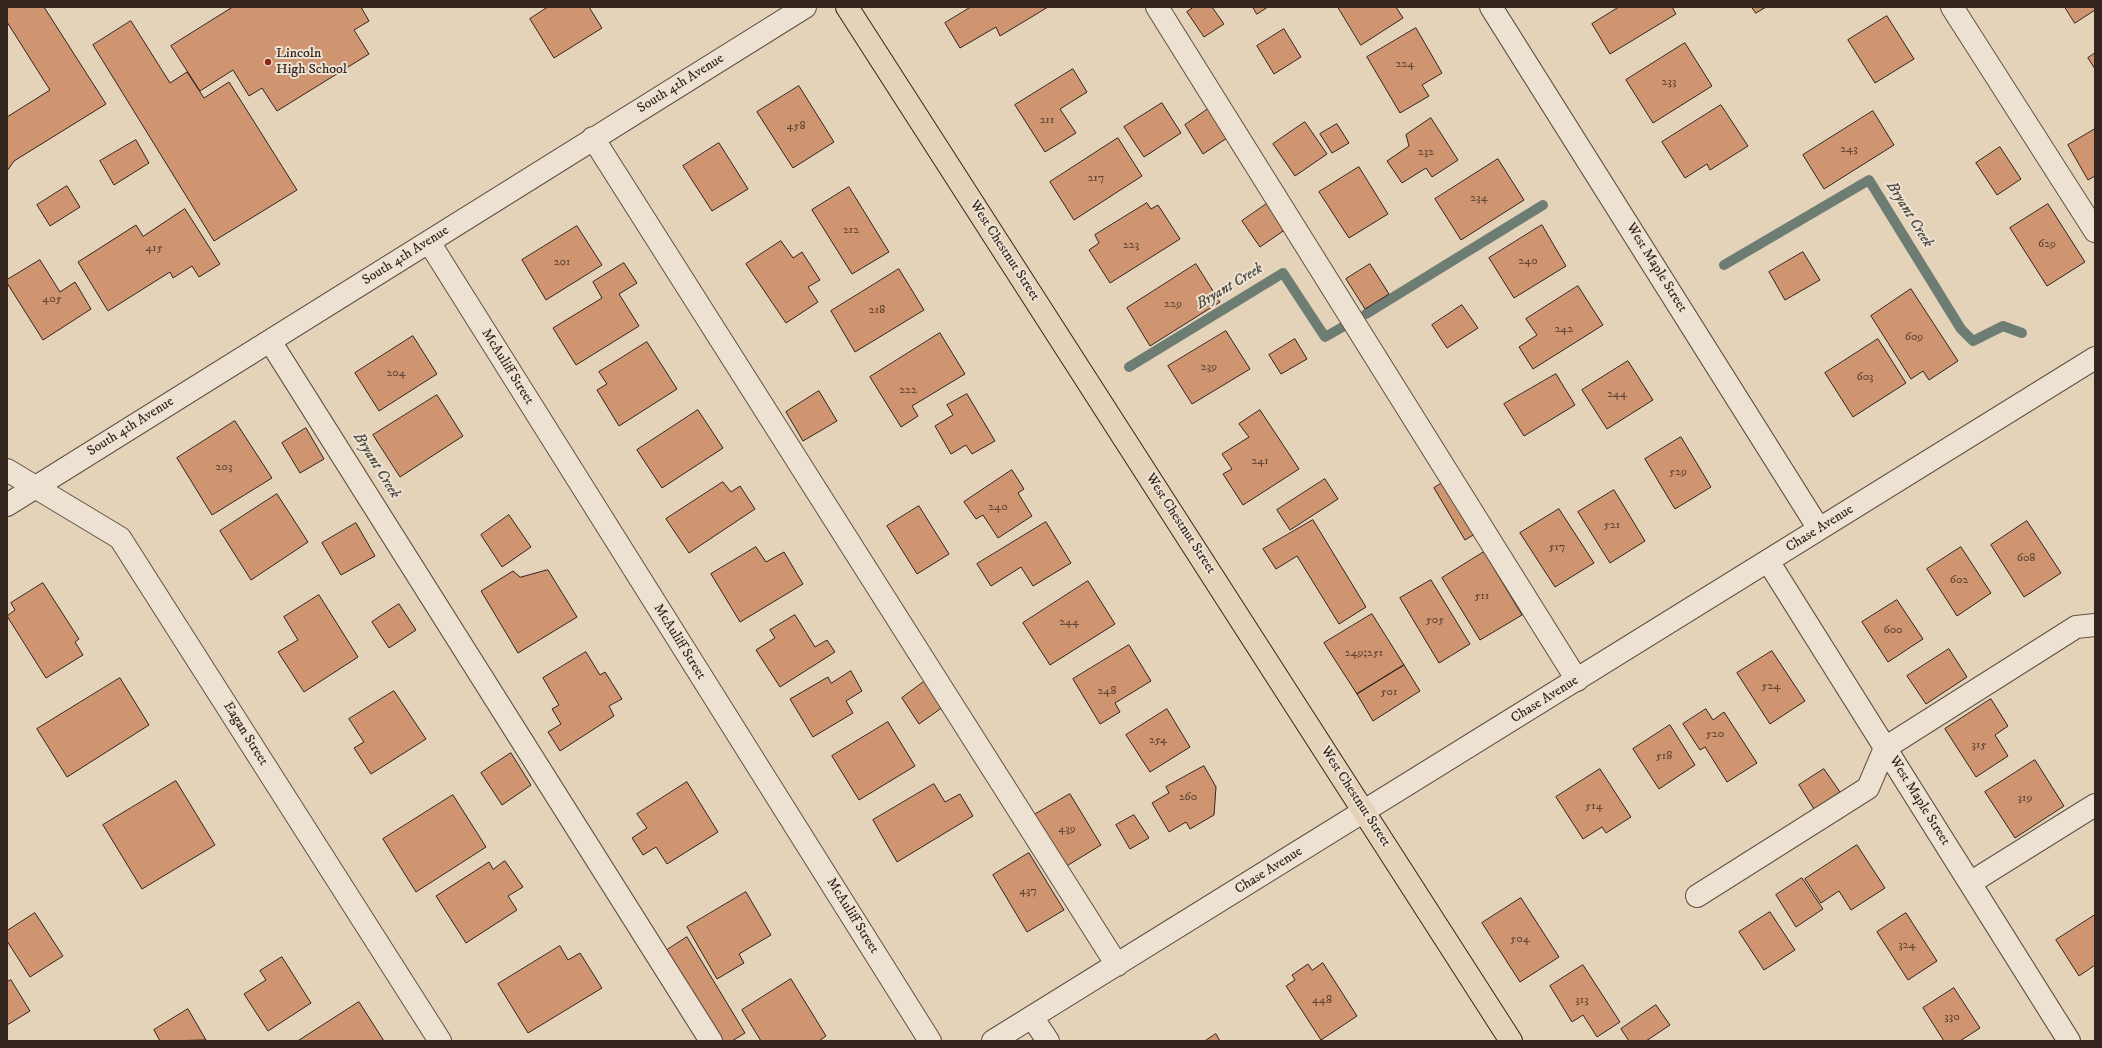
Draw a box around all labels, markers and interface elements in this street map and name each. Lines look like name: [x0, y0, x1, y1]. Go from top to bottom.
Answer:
place label: Lincoln High School: [276, 46, 347, 78]
street label: South 4th Avenue: [635, 51, 727, 117]
marker: Lincoln High School: [263, 57, 273, 67]
house number: 224: [1396, 58, 1414, 72]
house number: 233: [1662, 76, 1676, 90]
house number: 211: [1040, 114, 1054, 128]
house number: 458: [787, 120, 805, 134]
house number: 243: [1840, 143, 1858, 157]
house number: 232: [1418, 146, 1434, 160]
house number: 217: [1088, 172, 1104, 186]
water label: Bryant Creek: [1882, 179, 1936, 251]
house number: 234: [1470, 192, 1488, 206]
street label: West Chestnut Street: [965, 198, 1043, 304]
street label: West Maple Street: [1622, 220, 1690, 316]
street label: South 4th Avenue: [360, 223, 452, 289]
house number: 212: [843, 224, 859, 238]
house number: 629: [2038, 238, 2056, 252]
house number: 223: [1123, 239, 1139, 253]
house number: 415: [145, 242, 163, 256]
house number: 240: [1518, 255, 1538, 269]
house number: 201: [554, 256, 570, 270]
water label: Bryant Creek: [1193, 260, 1267, 314]
house number: 405: [42, 293, 62, 307]
house number: 229: [1164, 298, 1182, 312]
house number: 218: [869, 304, 885, 318]
house number: 242: [1555, 323, 1573, 337]
street label: McAuliff Street: [477, 326, 537, 408]
house number: 609: [1905, 331, 1923, 345]
house number: 239: [1201, 361, 1217, 375]
house number: 204: [386, 367, 406, 381]
house number: 603: [1856, 371, 1874, 385]
house number: 222: [899, 384, 917, 398]
house number: 244: [1607, 388, 1627, 402]
street label: South 4th Avenue: [85, 394, 177, 460]
water label: Bryant Creek: [349, 430, 403, 502]
house number: 241: [1251, 455, 1269, 469]
house number: 203: [216, 461, 232, 475]
house number: 529: [1669, 466, 1687, 480]
street label: West Chestnut Street: [1141, 471, 1219, 577]
house number: 240: [988, 501, 1008, 515]
street label: Chase Avenue: [1783, 502, 1857, 556]
house number: 521: [1604, 519, 1620, 533]
house number: 517: [1549, 541, 1565, 555]
house number: 608: [2017, 552, 2035, 566]
house number: 602: [1950, 574, 1968, 588]
house number: 511: [1475, 590, 1489, 604]
street label: McAuliff Street: [649, 601, 709, 683]
house number: 505: [1426, 614, 1444, 628]
house number: 244: [1059, 616, 1079, 630]
house number: 600: [1883, 624, 1903, 638]
house number: 249;251: [1345, 647, 1383, 661]
street label: Chase Avenue: [1508, 673, 1582, 727]
house number: 524: [1762, 680, 1780, 694]
house number: 248: [1098, 685, 1116, 699]
house number: 501: [1381, 686, 1397, 700]
street label: Eagan Street: [219, 699, 271, 769]
house number: 520: [1706, 728, 1724, 742]
house number: 254: [1149, 734, 1167, 748]
house number: 315: [1972, 739, 1986, 753]
street label: West Chestnut Street: [1316, 744, 1394, 850]
house number: 518: [1656, 750, 1672, 764]
street label: West Maple Street: [1885, 753, 1953, 849]
house number: 260: [1179, 791, 1197, 805]
house number: 319: [2018, 792, 2032, 806]
house number: 514: [1585, 800, 1603, 814]
house number: 439: [1058, 823, 1076, 837]
street label: Chase Avenue: [1232, 844, 1306, 898]
street label: McAuliff Street: [822, 875, 882, 957]
house number: 437: [1019, 885, 1037, 899]
house number: 504: [1510, 933, 1530, 947]
house number: 324: [1898, 939, 1916, 953]
house number: 448: [1312, 994, 1332, 1008]
house number: 313: [1575, 994, 1589, 1008]
house number: 330: [1944, 1011, 1960, 1025]

